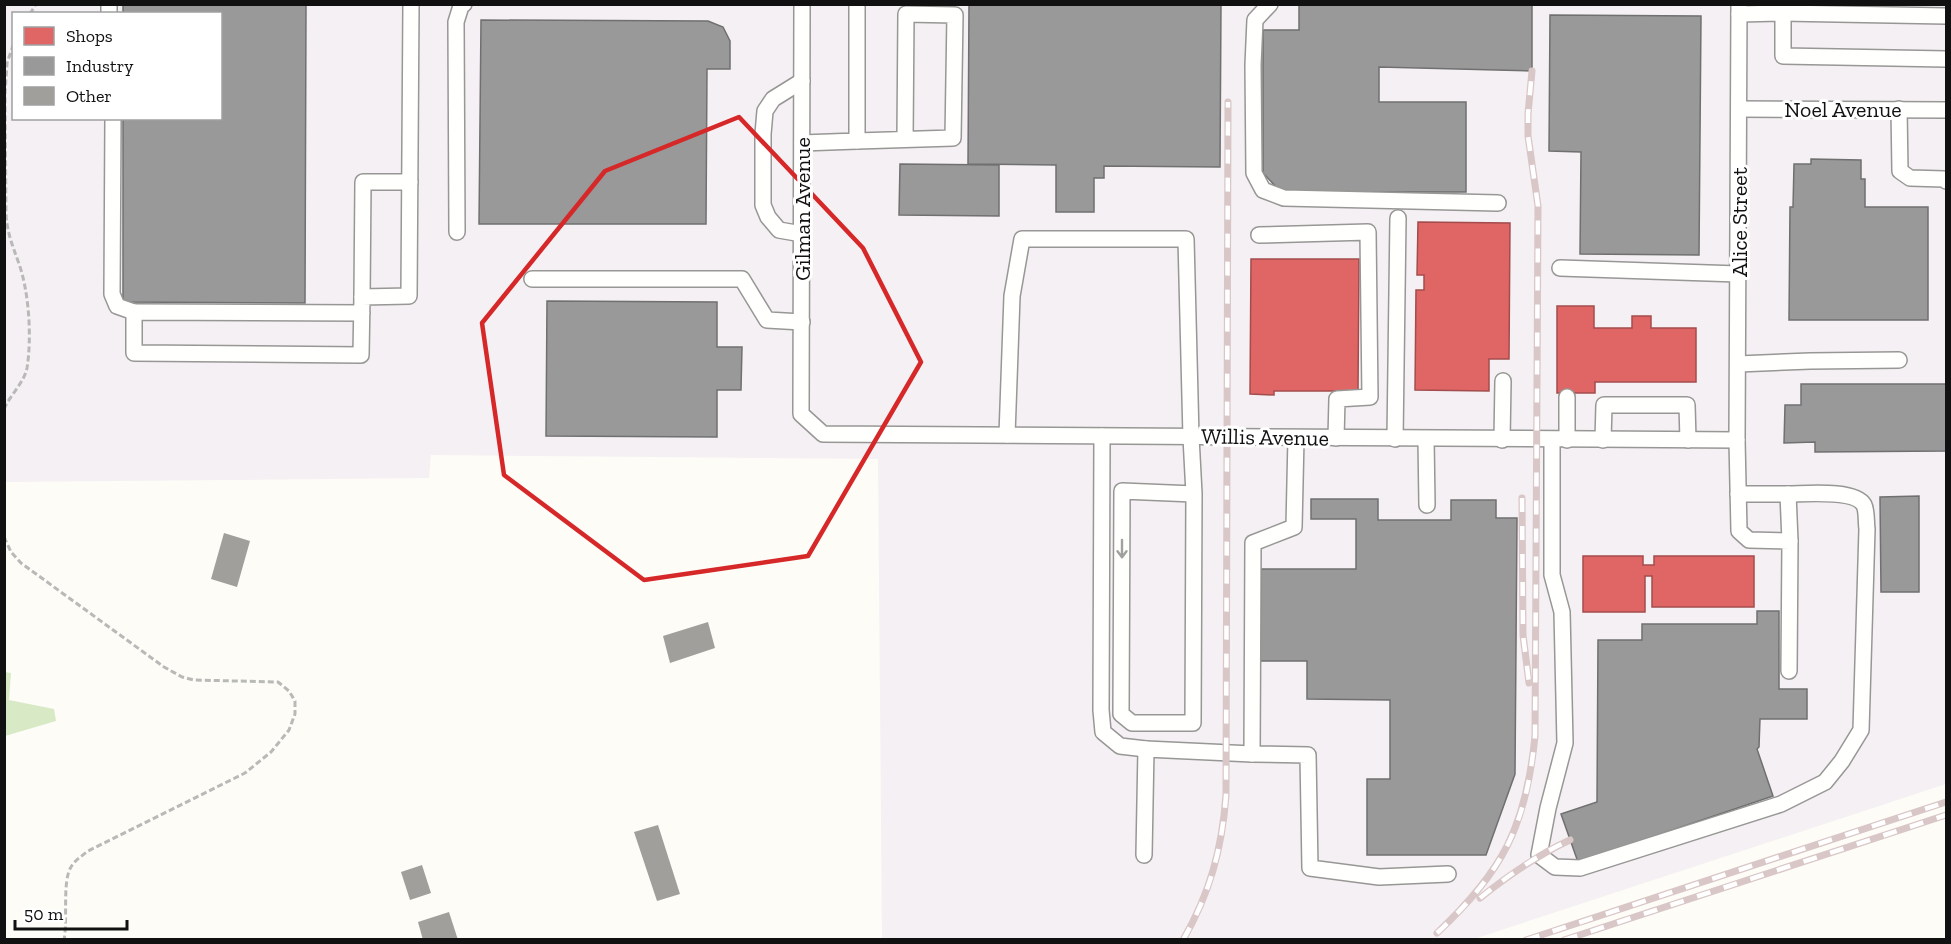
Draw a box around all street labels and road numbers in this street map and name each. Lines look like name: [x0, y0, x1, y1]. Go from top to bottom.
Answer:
street label: Noel Avenue: [1784, 96, 1902, 123]
street label: Gilman Avenue: [789, 137, 816, 281]
street label: Alice Street: [1726, 166, 1753, 277]
street label: Willis Avenue: [1201, 422, 1329, 452]

